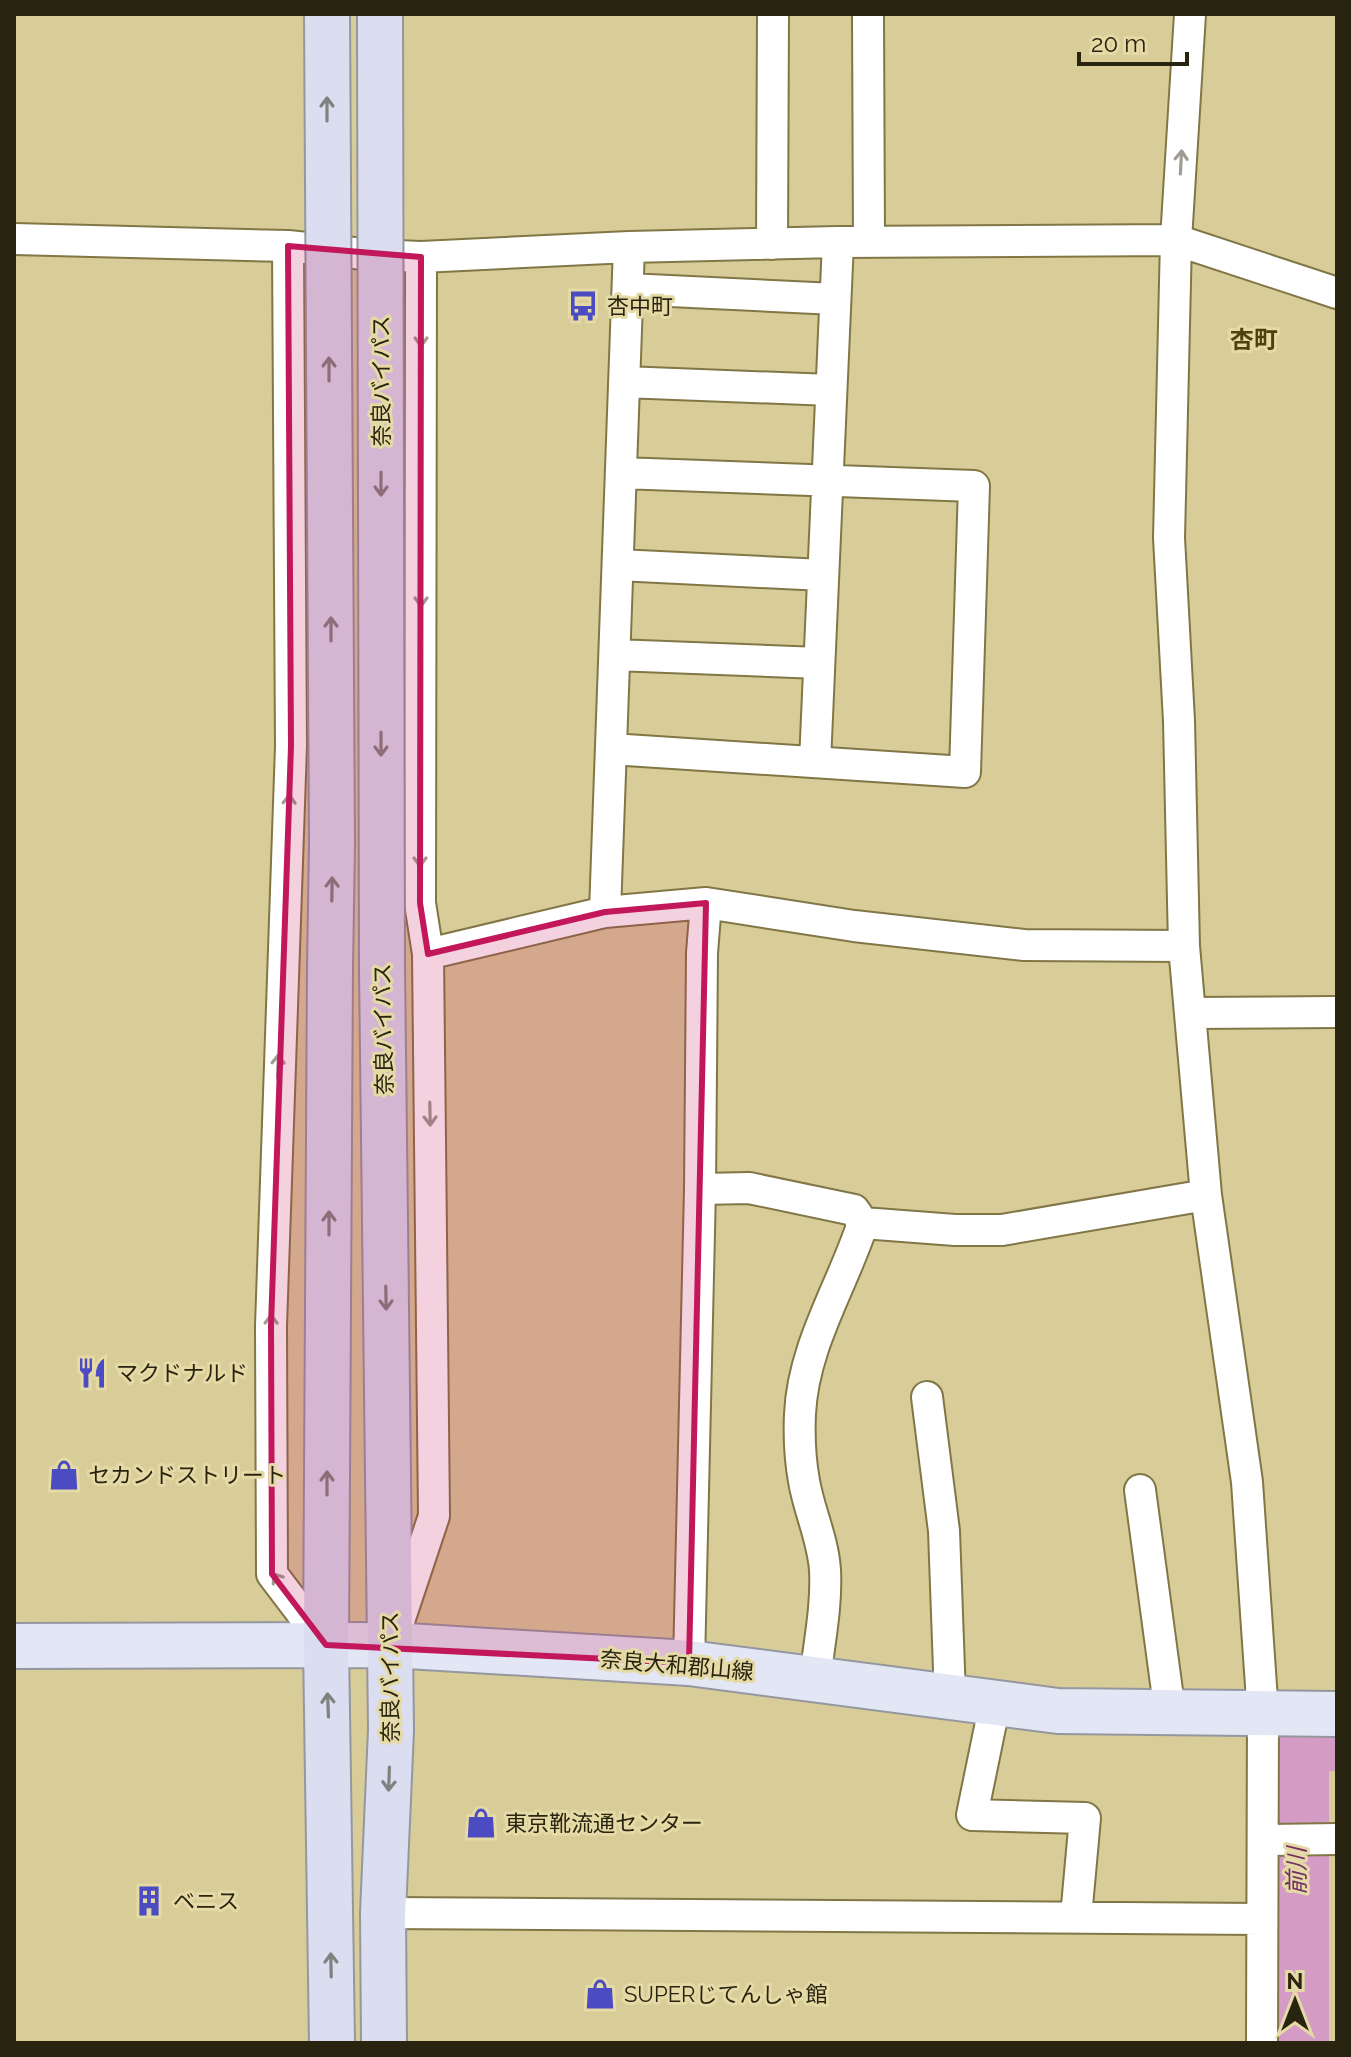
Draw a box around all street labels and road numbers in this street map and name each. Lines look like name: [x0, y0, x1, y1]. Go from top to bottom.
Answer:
street label: 奈良バイパス: [368, 315, 394, 447]
street label: 奈良バイパス: [369, 963, 397, 1095]
street label: 奈良バイパス: [377, 1611, 403, 1743]
street label: 奈良大和郡山線: [599, 1645, 755, 1685]

